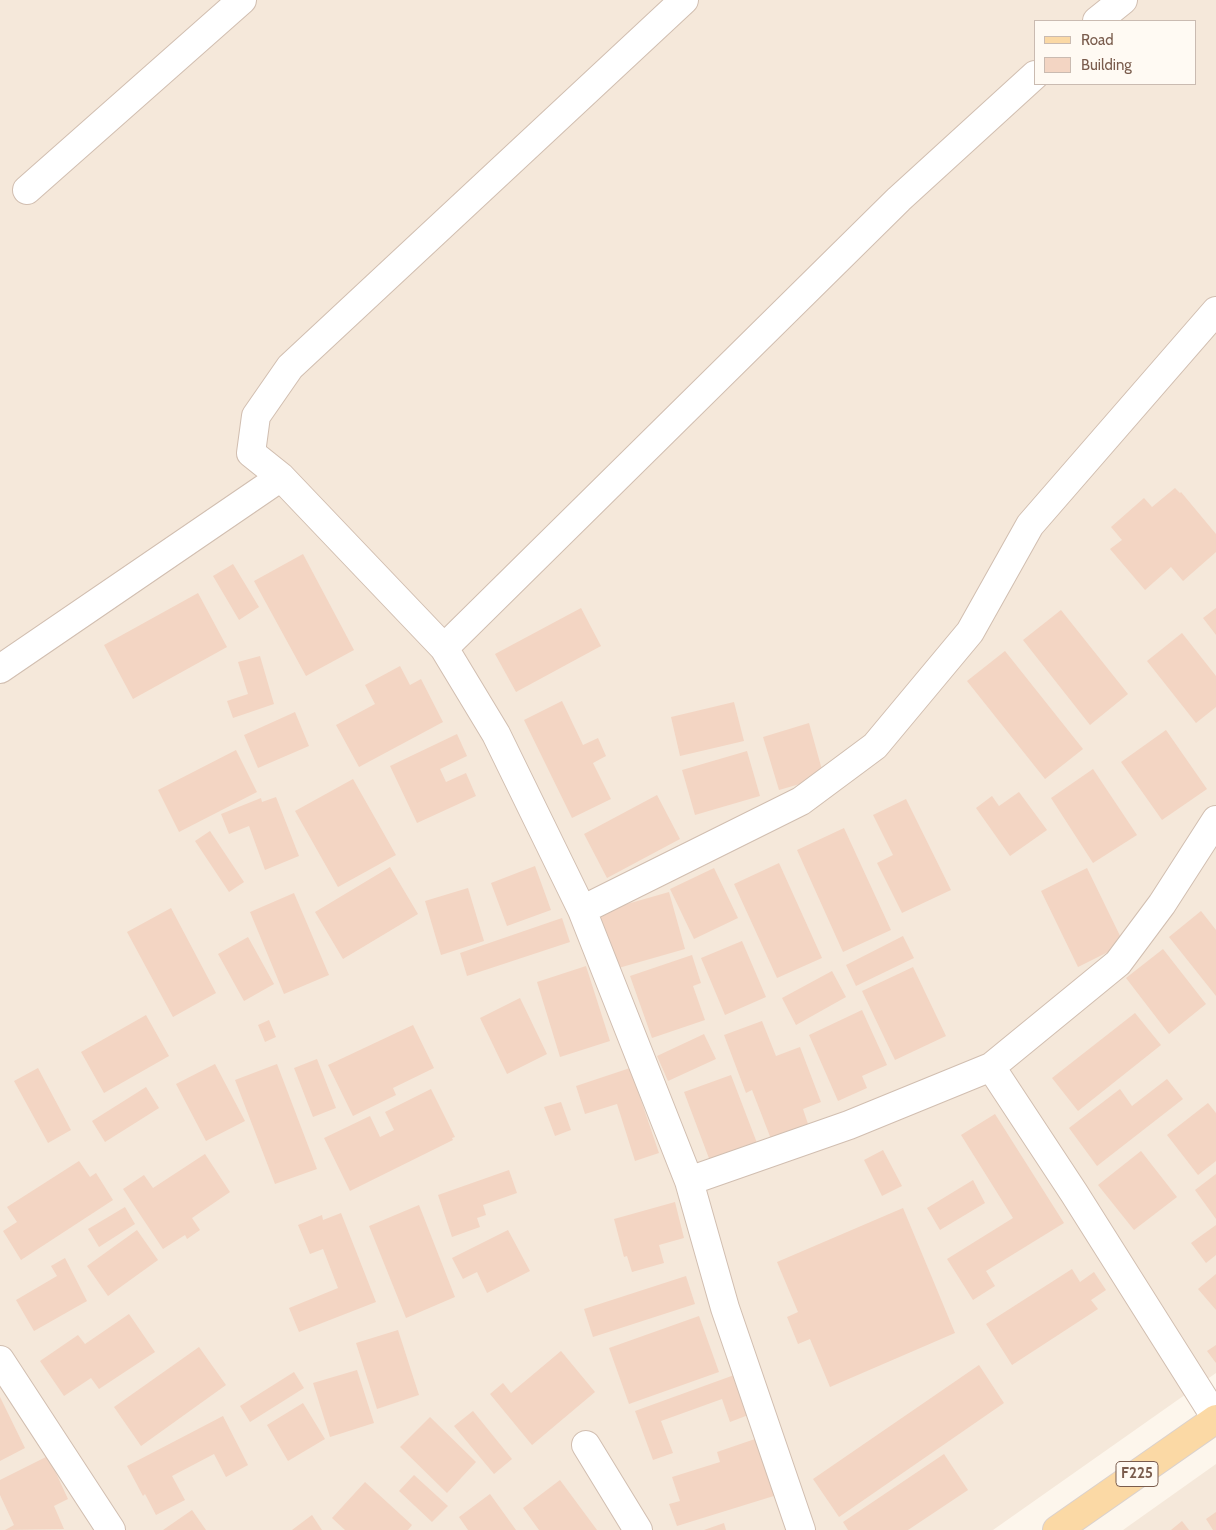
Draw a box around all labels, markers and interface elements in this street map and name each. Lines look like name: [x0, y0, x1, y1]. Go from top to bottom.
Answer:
legend: [1034, 20, 1196, 85]
text: Road: [1081, 31, 1114, 49]
text: Building: [1081, 56, 1132, 74]
road number: F225: [1116, 1462, 1158, 1486]

